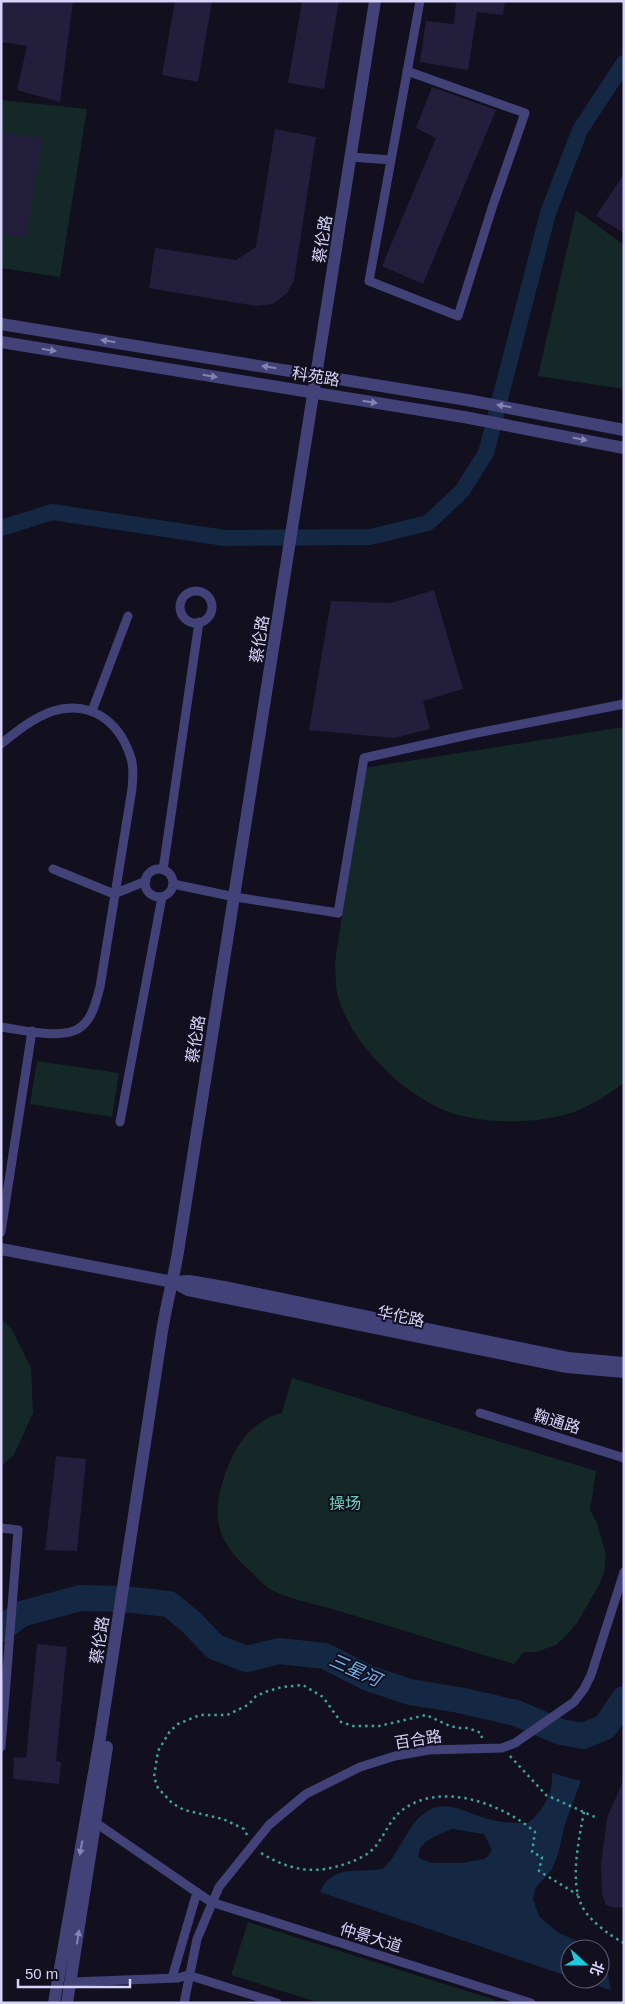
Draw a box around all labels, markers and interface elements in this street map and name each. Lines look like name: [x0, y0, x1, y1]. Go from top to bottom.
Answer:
street label: 蔡伦路: [310, 214, 335, 264]
one-way arrow: [100, 337, 116, 345]
one-way arrow: [42, 346, 58, 354]
one-way arrow: [260, 363, 276, 371]
street label: 科苑路: [291, 364, 341, 389]
one-way arrow: [202, 372, 218, 380]
one-way arrow: [363, 398, 379, 406]
one-way arrow: [496, 402, 512, 410]
one-way arrow: [573, 436, 589, 444]
street label: 蔡伦路: [247, 614, 272, 664]
street label: 蔡伦路: [183, 1014, 208, 1064]
street label: 华佗路: [376, 1303, 426, 1330]
street label: 鞠通路: [531, 1406, 582, 1437]
park label: 操场: [329, 1495, 361, 1512]
street label: 蔡伦路: [87, 1615, 112, 1665]
water label: 三星河: [326, 1650, 386, 1691]
street label: 百合路: [393, 1727, 443, 1752]
one-way arrow: [77, 1840, 85, 1856]
street label: 仲景大道: [338, 1920, 404, 1955]
one-way arrow: [74, 1929, 82, 1945]
north arrow: [560, 1939, 610, 1989]
scale bar: [18, 1956, 130, 1988]
text: 北: [587, 1959, 607, 1978]
text: 50 m: [25, 1965, 58, 1982]

